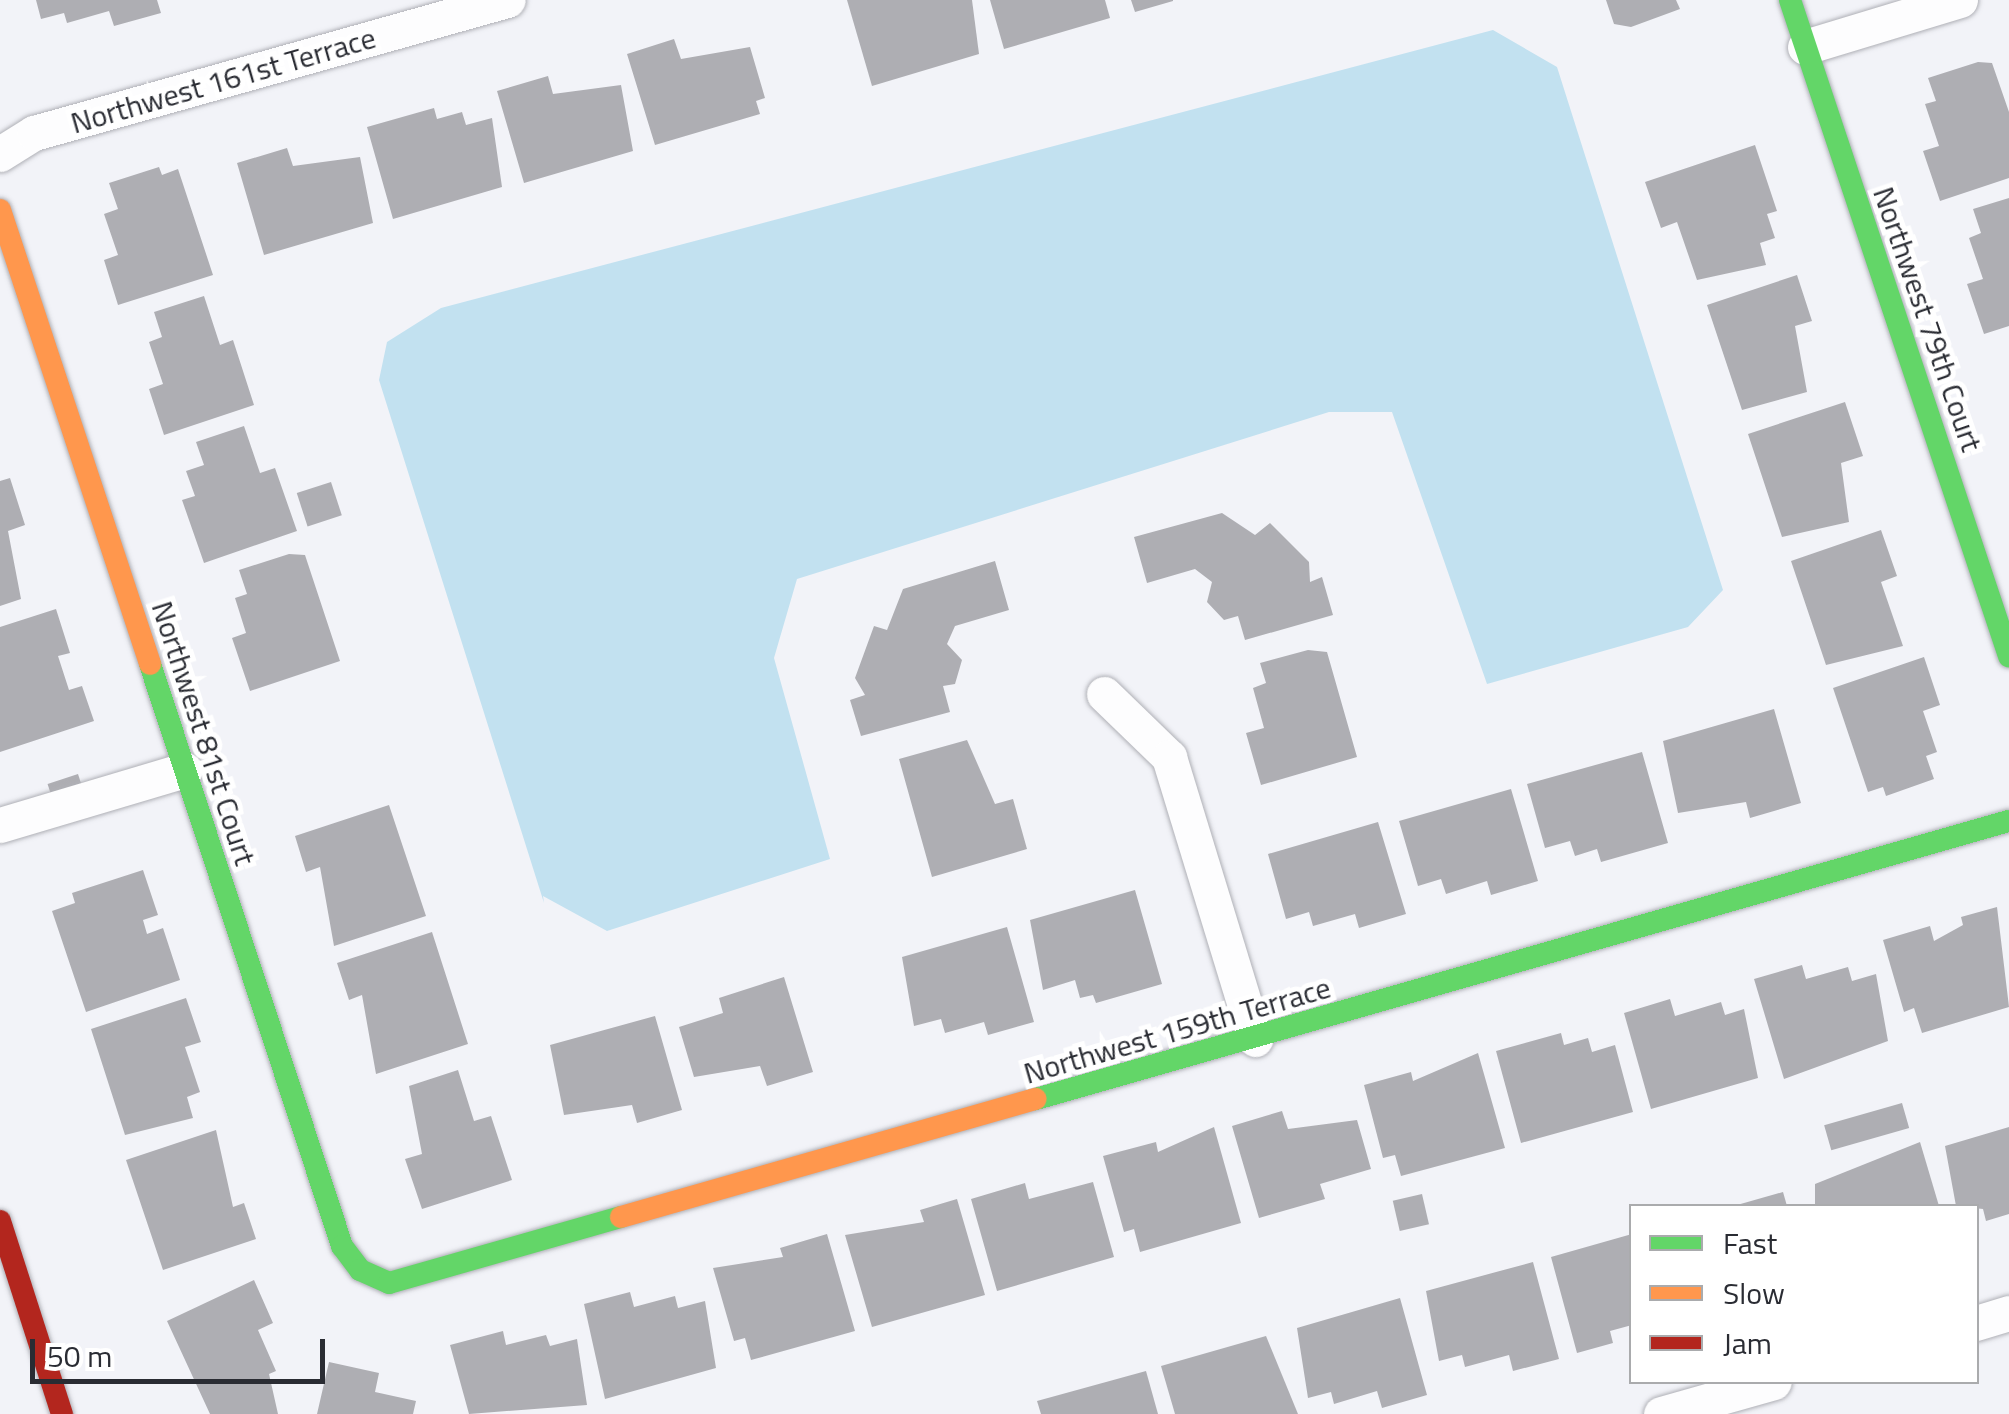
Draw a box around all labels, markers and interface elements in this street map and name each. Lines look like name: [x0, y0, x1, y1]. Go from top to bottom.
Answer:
street label: Northwest 161st Terrace: [66, 19, 380, 141]
street label: Northwest 79th Court: [1866, 182, 1990, 456]
street label: Northwest 81st Court: [144, 597, 264, 869]
street label: Northwest 159th Terrace: [1019, 969, 1335, 1091]
legend: [1629, 1204, 1979, 1384]
text: Fast: [1723, 1220, 1777, 1266]
text: Slow: [1723, 1270, 1785, 1316]
scale bar: [35, 1319, 330, 1381]
text: Jam: [1723, 1320, 1772, 1366]
text: 50 m: [47, 1333, 112, 1379]

